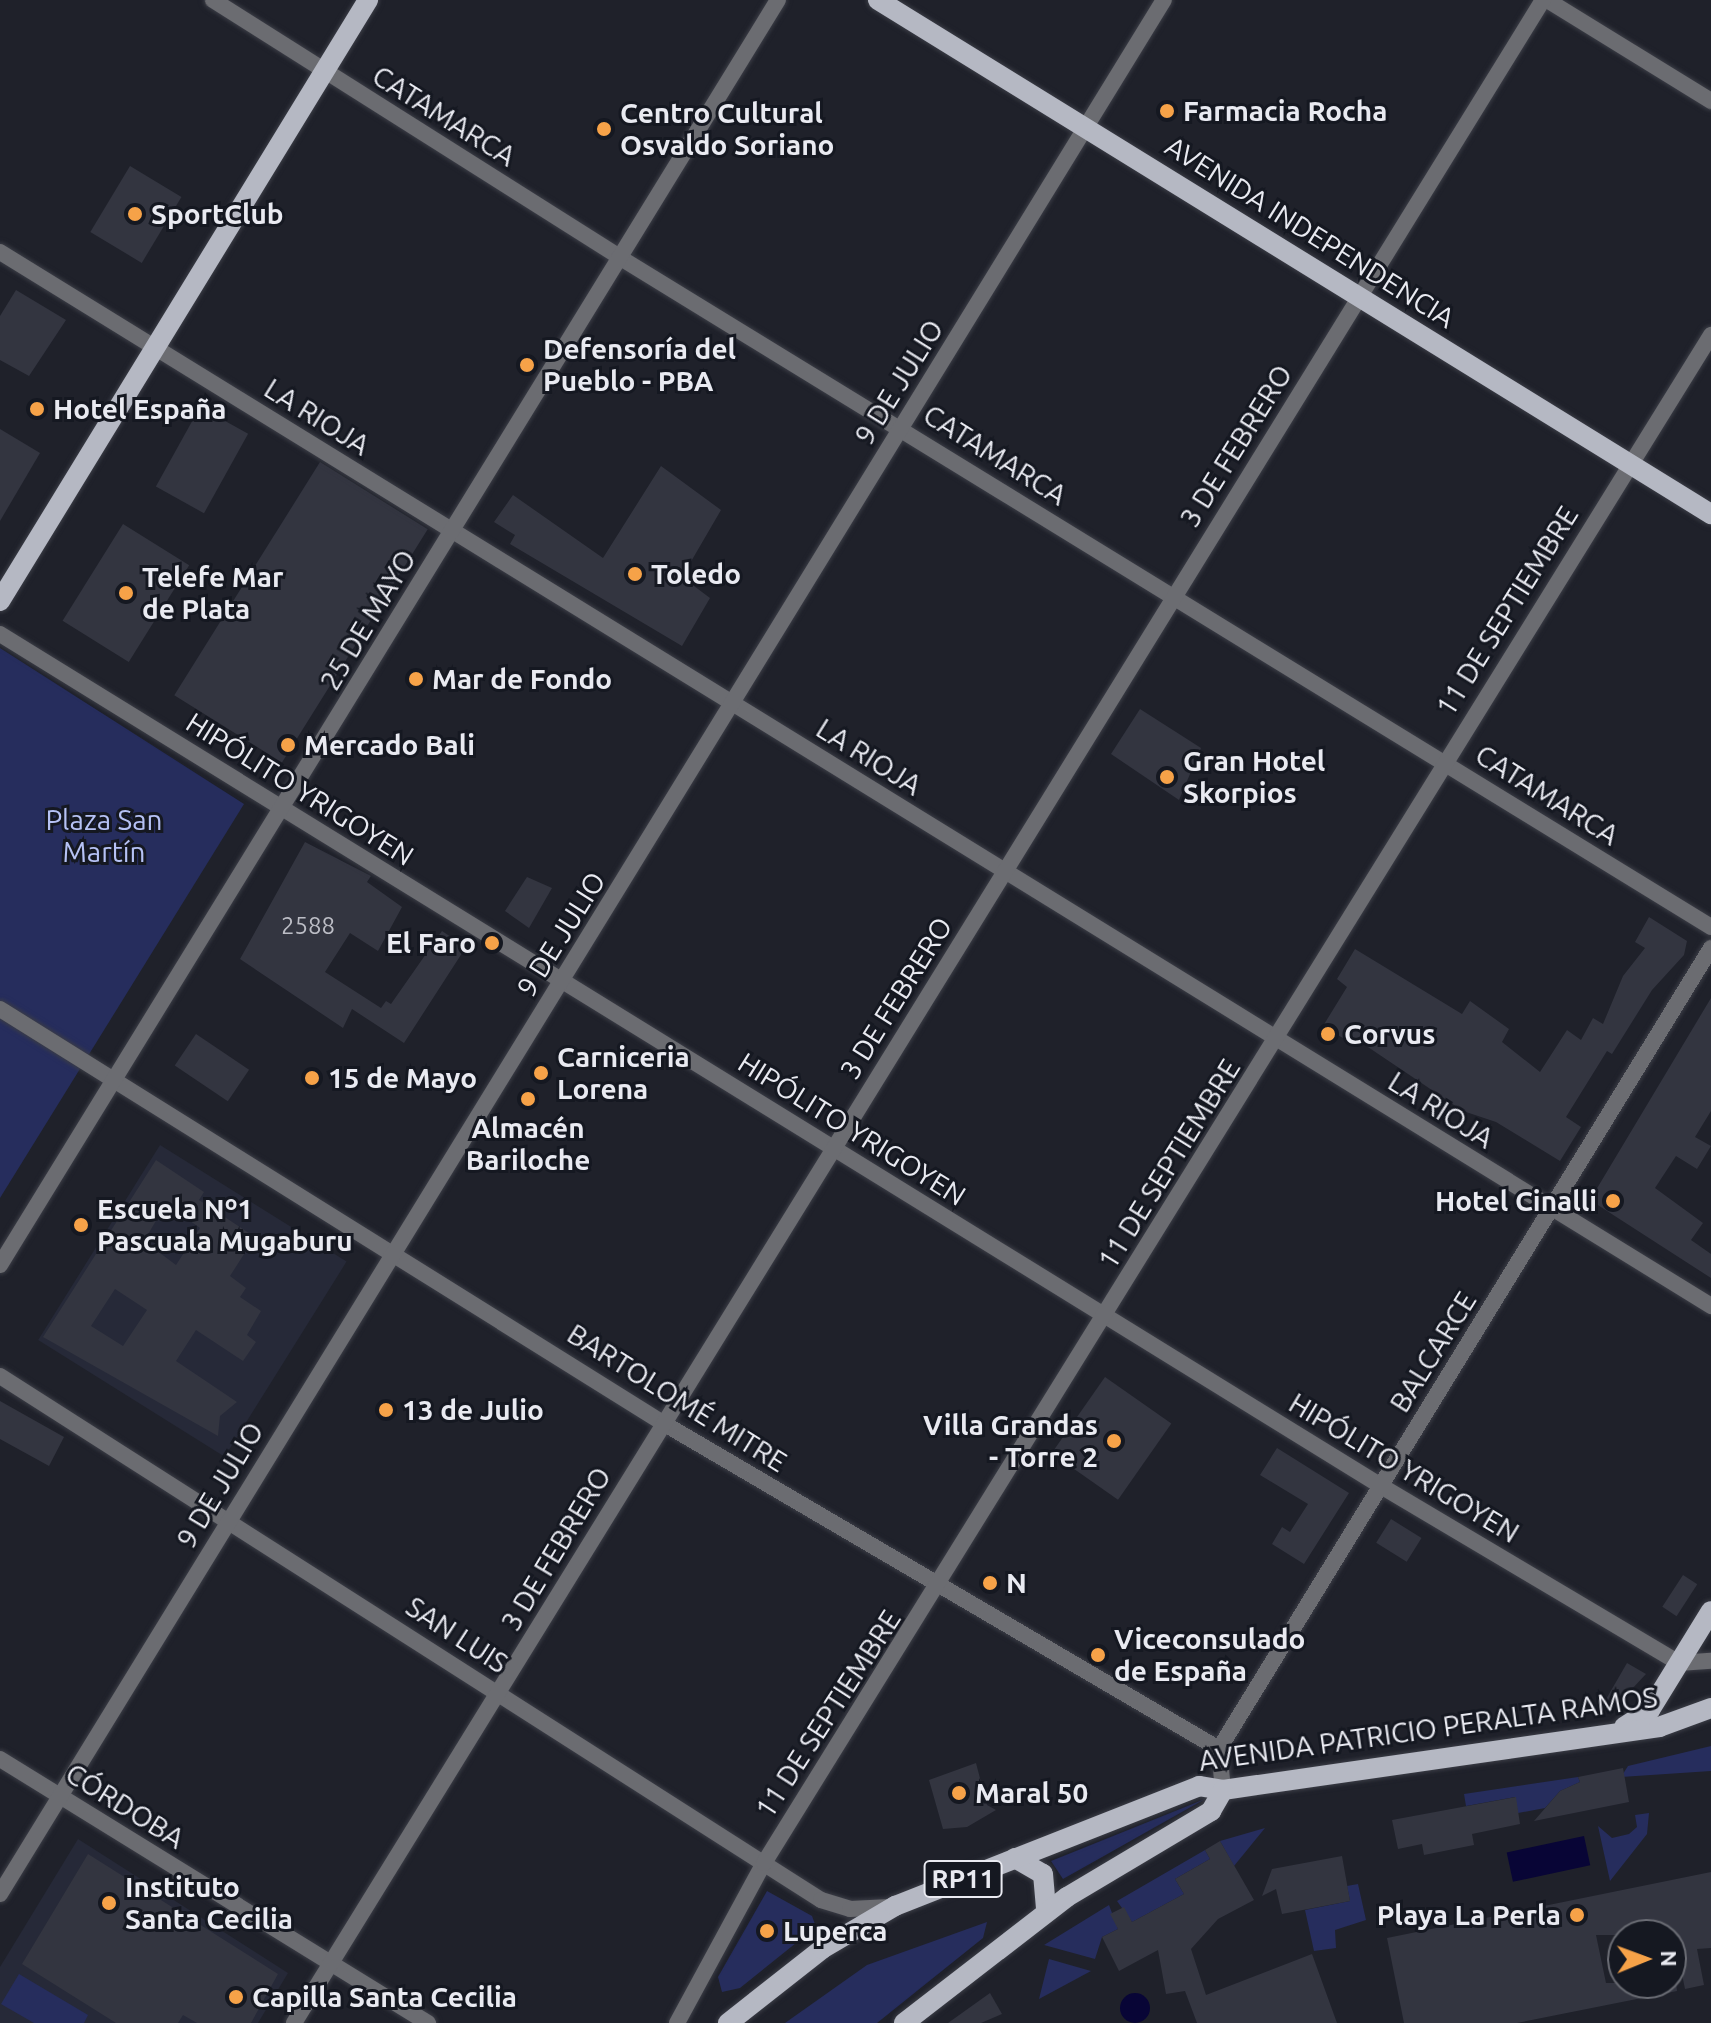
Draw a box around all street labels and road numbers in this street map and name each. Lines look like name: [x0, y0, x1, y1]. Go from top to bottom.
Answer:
street label: CATAMARCA: [366, 59, 522, 173]
street label: AVENIDA INDEPENDENCIA: [1159, 129, 1461, 335]
street label: 9 DE JULIO: [848, 314, 950, 450]
street label: 3 DE FEBRERO: [1173, 359, 1299, 533]
street label: LA RIOJA: [258, 372, 376, 462]
street label: CATAMARCA: [917, 398, 1073, 512]
street label: 11 DE SEPTIEMBRE: [1429, 500, 1585, 722]
street label: 25 DE MAYO: [313, 544, 423, 696]
street label: HIPÓLITO YRIGOYEN: [180, 705, 420, 873]
street label: LA RIOJA: [810, 712, 928, 802]
street label: CATAMARCA: [1469, 738, 1625, 852]
street label: 9 DE JULIO: [510, 866, 612, 1002]
street label: 3 DE FEBRERO: [833, 911, 959, 1085]
street label: HIPÓLITO YRIGOYEN: [732, 1045, 972, 1213]
street label: 11 DE SEPTIEMBRE: [1091, 1053, 1247, 1275]
street label: LA RIOJA: [1382, 1065, 1500, 1155]
street label: BALCARCE: [1383, 1286, 1483, 1418]
street label: BARTOLOMÉ MITRE: [561, 1317, 793, 1479]
street label: HIPÓLITO YRIGOYEN: [1283, 1386, 1525, 1550]
street label: 9 DE JULIO: [170, 1416, 270, 1554]
street label: 3 DE FEBRERO: [494, 1461, 618, 1637]
street label: SAN LUIS: [400, 1590, 514, 1680]
street label: 11 DE SEPTIEMBRE: [748, 1604, 908, 1824]
street label: AVENIDA PATRICIO PERALTA RAMOS: [1197, 1680, 1659, 1778]
street label: CÓRDOBA: [59, 1756, 191, 1856]
road number: RP11: [923, 1857, 1003, 1901]

